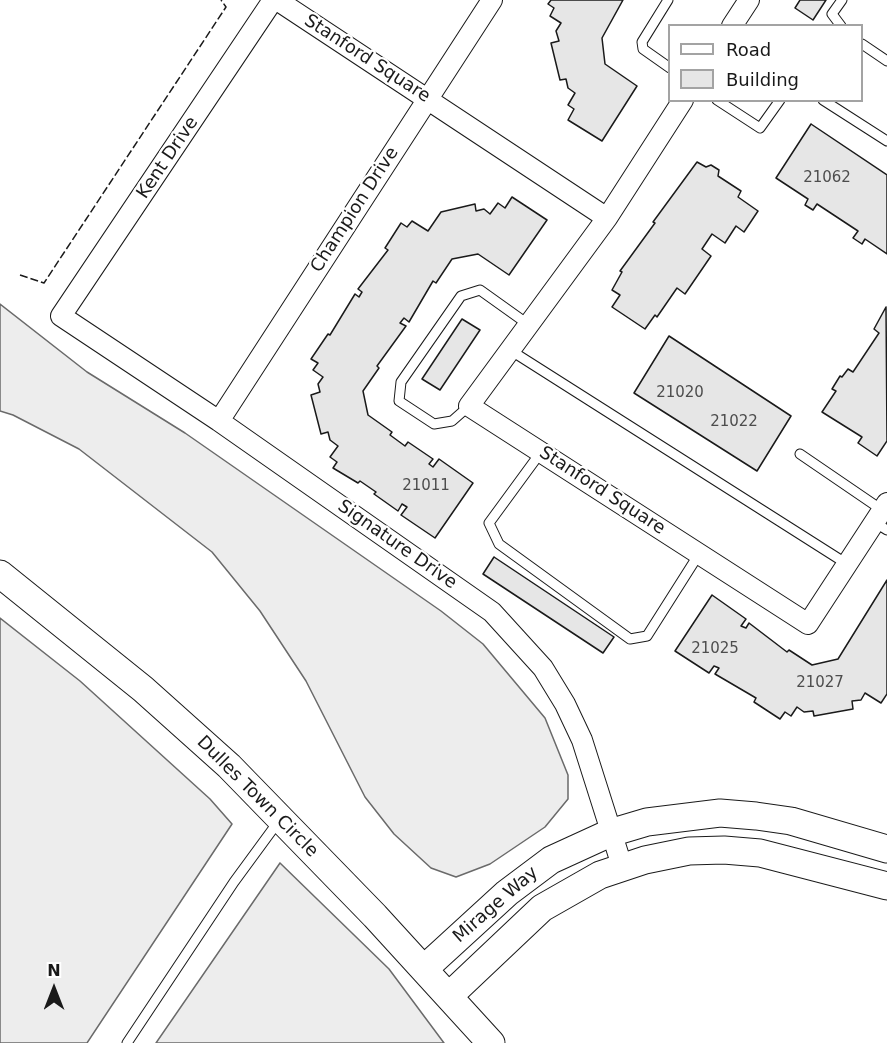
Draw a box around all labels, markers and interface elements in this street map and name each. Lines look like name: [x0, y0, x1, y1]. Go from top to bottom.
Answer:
street label: Stanford Square: [300, 10, 434, 108]
legend: [668, 24, 863, 102]
text: Road: [726, 39, 771, 60]
text: Building: [726, 69, 799, 90]
street label: Kent Drive: [133, 113, 203, 203]
street label: Champion Drive: [306, 143, 404, 277]
house number: 21062: [803, 169, 851, 187]
house number: 21020: [656, 384, 704, 402]
house number: 21022: [710, 413, 758, 431]
street label: Stanford Square: [535, 442, 669, 540]
house number: 21011: [402, 477, 450, 495]
street label: Signature Drive: [333, 496, 461, 594]
house number: 21025: [691, 640, 739, 658]
house number: 21027: [796, 674, 844, 692]
street label: Dulles Town Circle: [192, 732, 322, 862]
street label: Mirage Way: [449, 862, 543, 948]
north arrow: [24, 959, 84, 1019]
text: N: [47, 961, 61, 980]

